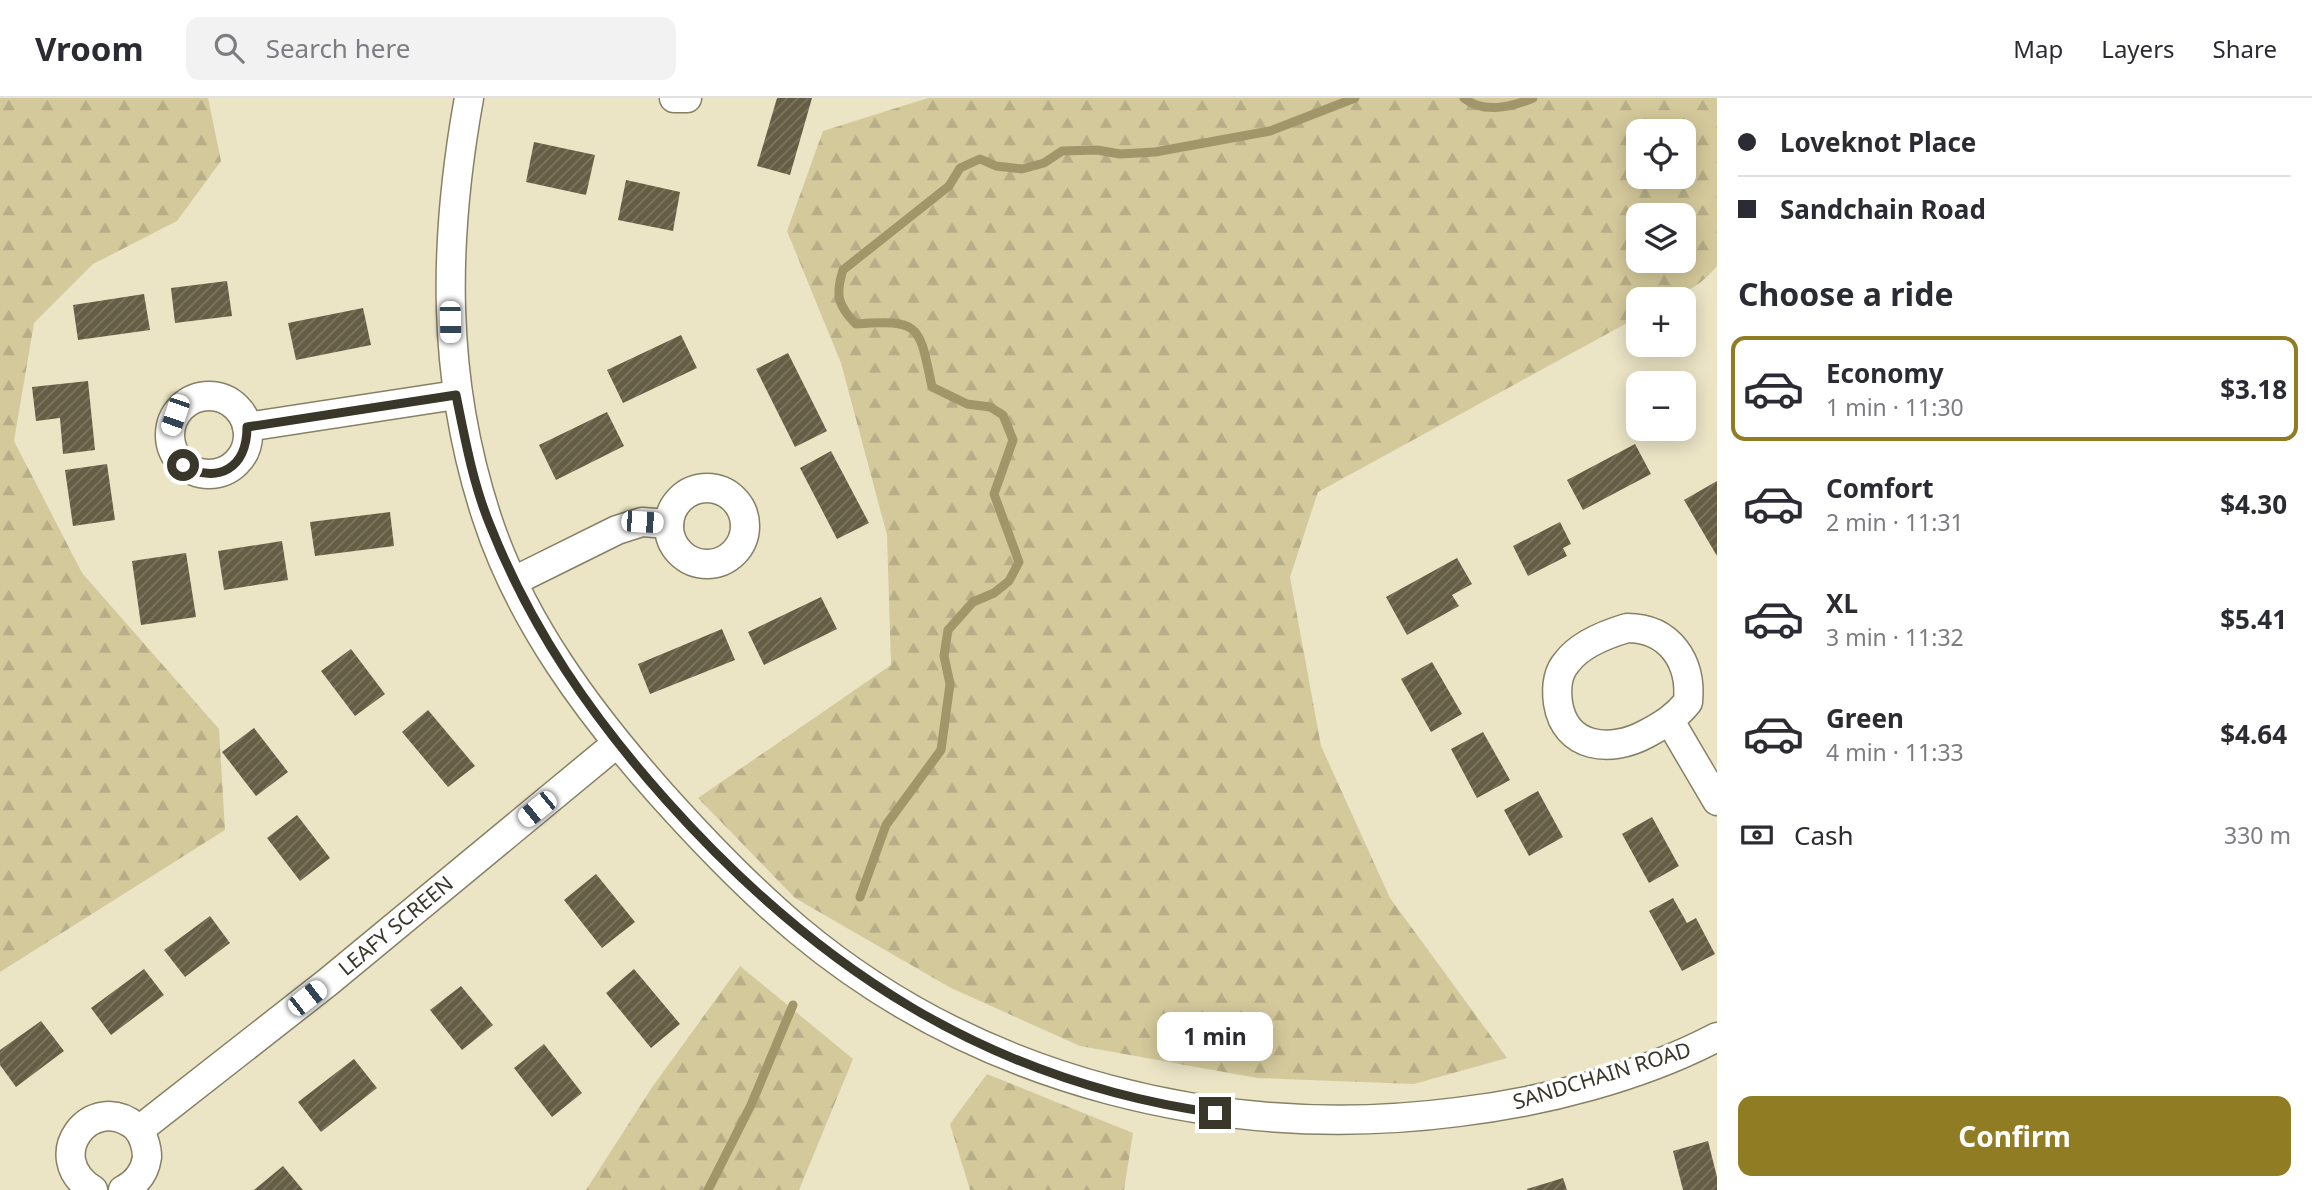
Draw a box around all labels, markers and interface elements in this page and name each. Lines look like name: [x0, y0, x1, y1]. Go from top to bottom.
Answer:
search box: [186, 17, 676, 80]
text: Vroom: [35, 26, 144, 71]
icon: search: [210, 29, 248, 67]
text: Search here: [266, 30, 410, 66]
text: Map: [2013, 32, 2063, 65]
text: Layers: [2101, 32, 2175, 65]
text: Share: [2213, 32, 2277, 65]
map controls: [1626, 119, 1696, 441]
button: locate: [1626, 119, 1696, 189]
text: Loveknot Place: [1780, 124, 1976, 160]
text: Sandchain Road: [1780, 191, 1986, 227]
button: layers: [1626, 203, 1696, 273]
text: Choose a ride: [1738, 272, 1954, 315]
button: +: [1626, 287, 1696, 357]
car: [440, 301, 461, 343]
text: Economy: [1826, 355, 1944, 391]
icon: car: [1742, 357, 1805, 420]
button: −: [1626, 371, 1696, 441]
text: $3.18: [2220, 371, 2287, 407]
text: 1 min · 11:30: [1826, 391, 1964, 423]
car: [159, 392, 192, 438]
route start: [167, 449, 199, 481]
text: Comfort: [1826, 470, 1934, 506]
icon: car: [1742, 472, 1805, 535]
text: $4.30: [2220, 486, 2287, 522]
text: 2 min · 11:31: [1826, 506, 1964, 538]
car: [621, 510, 664, 534]
text: XL: [1826, 585, 1858, 621]
icon: car: [1742, 587, 1805, 650]
text: $5.41: [2220, 601, 2287, 637]
text: 3 min · 11:32: [1826, 621, 1964, 653]
text: Green: [1826, 700, 1904, 736]
icon: car: [1742, 702, 1805, 765]
text: $4.64: [2220, 716, 2287, 752]
text: 4 min · 11:33: [1826, 736, 1964, 768]
car: [515, 788, 560, 830]
icon: cash: [1738, 816, 1776, 854]
text: Cash: [1794, 817, 1854, 853]
text: 330 m: [2224, 819, 2291, 851]
street label: LEAFY SCREEN: [332, 869, 459, 981]
car: [284, 977, 331, 1019]
callout: 1 min: [1157, 1012, 1273, 1060]
text: 1 min: [1183, 1020, 1247, 1052]
street label: SANDCHAIN ROAD: [1509, 1035, 1694, 1115]
button: Confirm: [1738, 1096, 2291, 1176]
route end: [1199, 1097, 1231, 1129]

